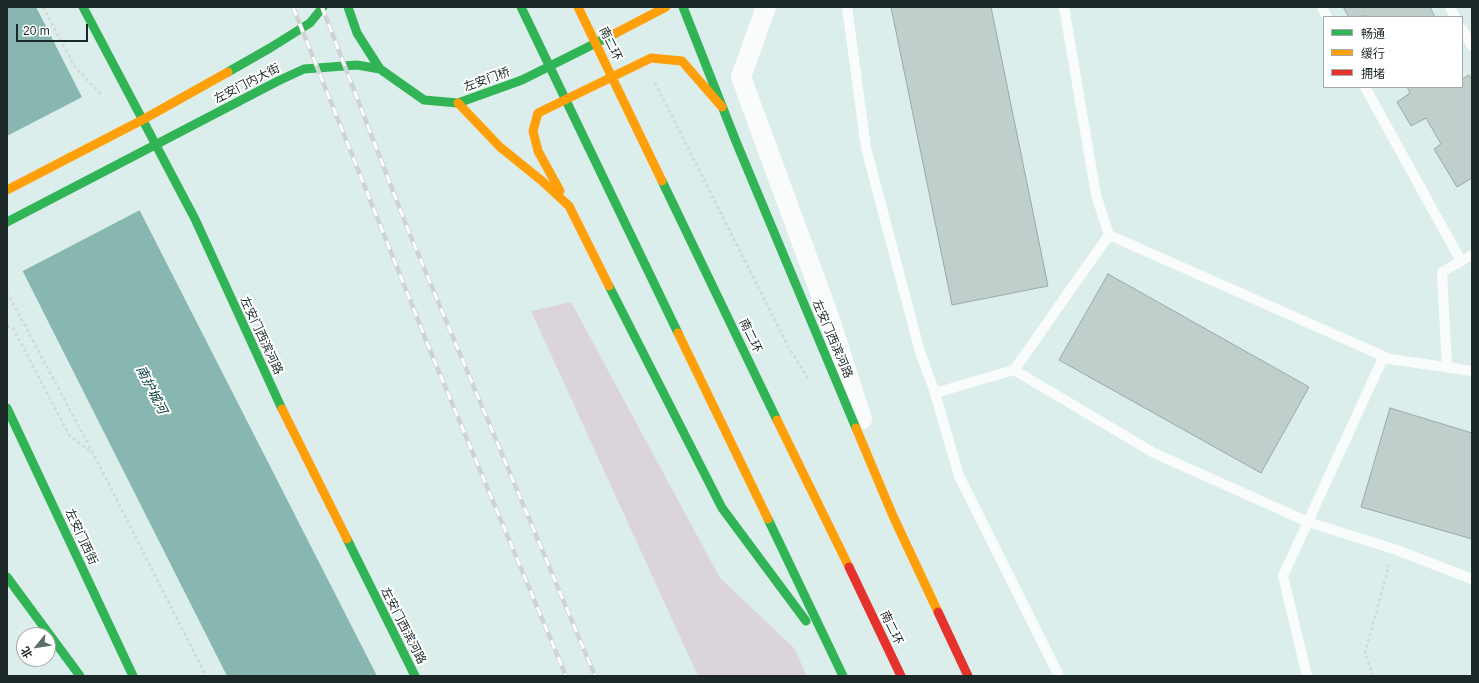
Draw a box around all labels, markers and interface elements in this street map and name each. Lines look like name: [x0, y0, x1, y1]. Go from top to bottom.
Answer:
scale bar: [18, 16, 90, 42]
legend: [1323, 16, 1463, 88]
text: 20 m: [23, 24, 50, 38]
street label: 南二环: [596, 25, 624, 63]
text: 畅通: [1361, 27, 1385, 41]
text: 缓行: [1361, 47, 1385, 61]
street label: 左安门内大街: [212, 61, 282, 107]
street label: 左安门桥: [462, 65, 512, 95]
text: 拥堵: [1361, 67, 1385, 81]
street label: 左安门西滨河路: [237, 295, 285, 377]
street label: 左安门西滨河路: [809, 298, 855, 380]
street label: 南二环: [736, 317, 764, 355]
water label: 南护城河: [132, 363, 170, 417]
street label: 左安门西街: [62, 507, 100, 567]
street label: 左安门西滨河路: [378, 585, 428, 667]
street label: 南二环: [877, 609, 905, 647]
north arrow: [16, 627, 56, 667]
text: 北: [19, 645, 34, 660]

